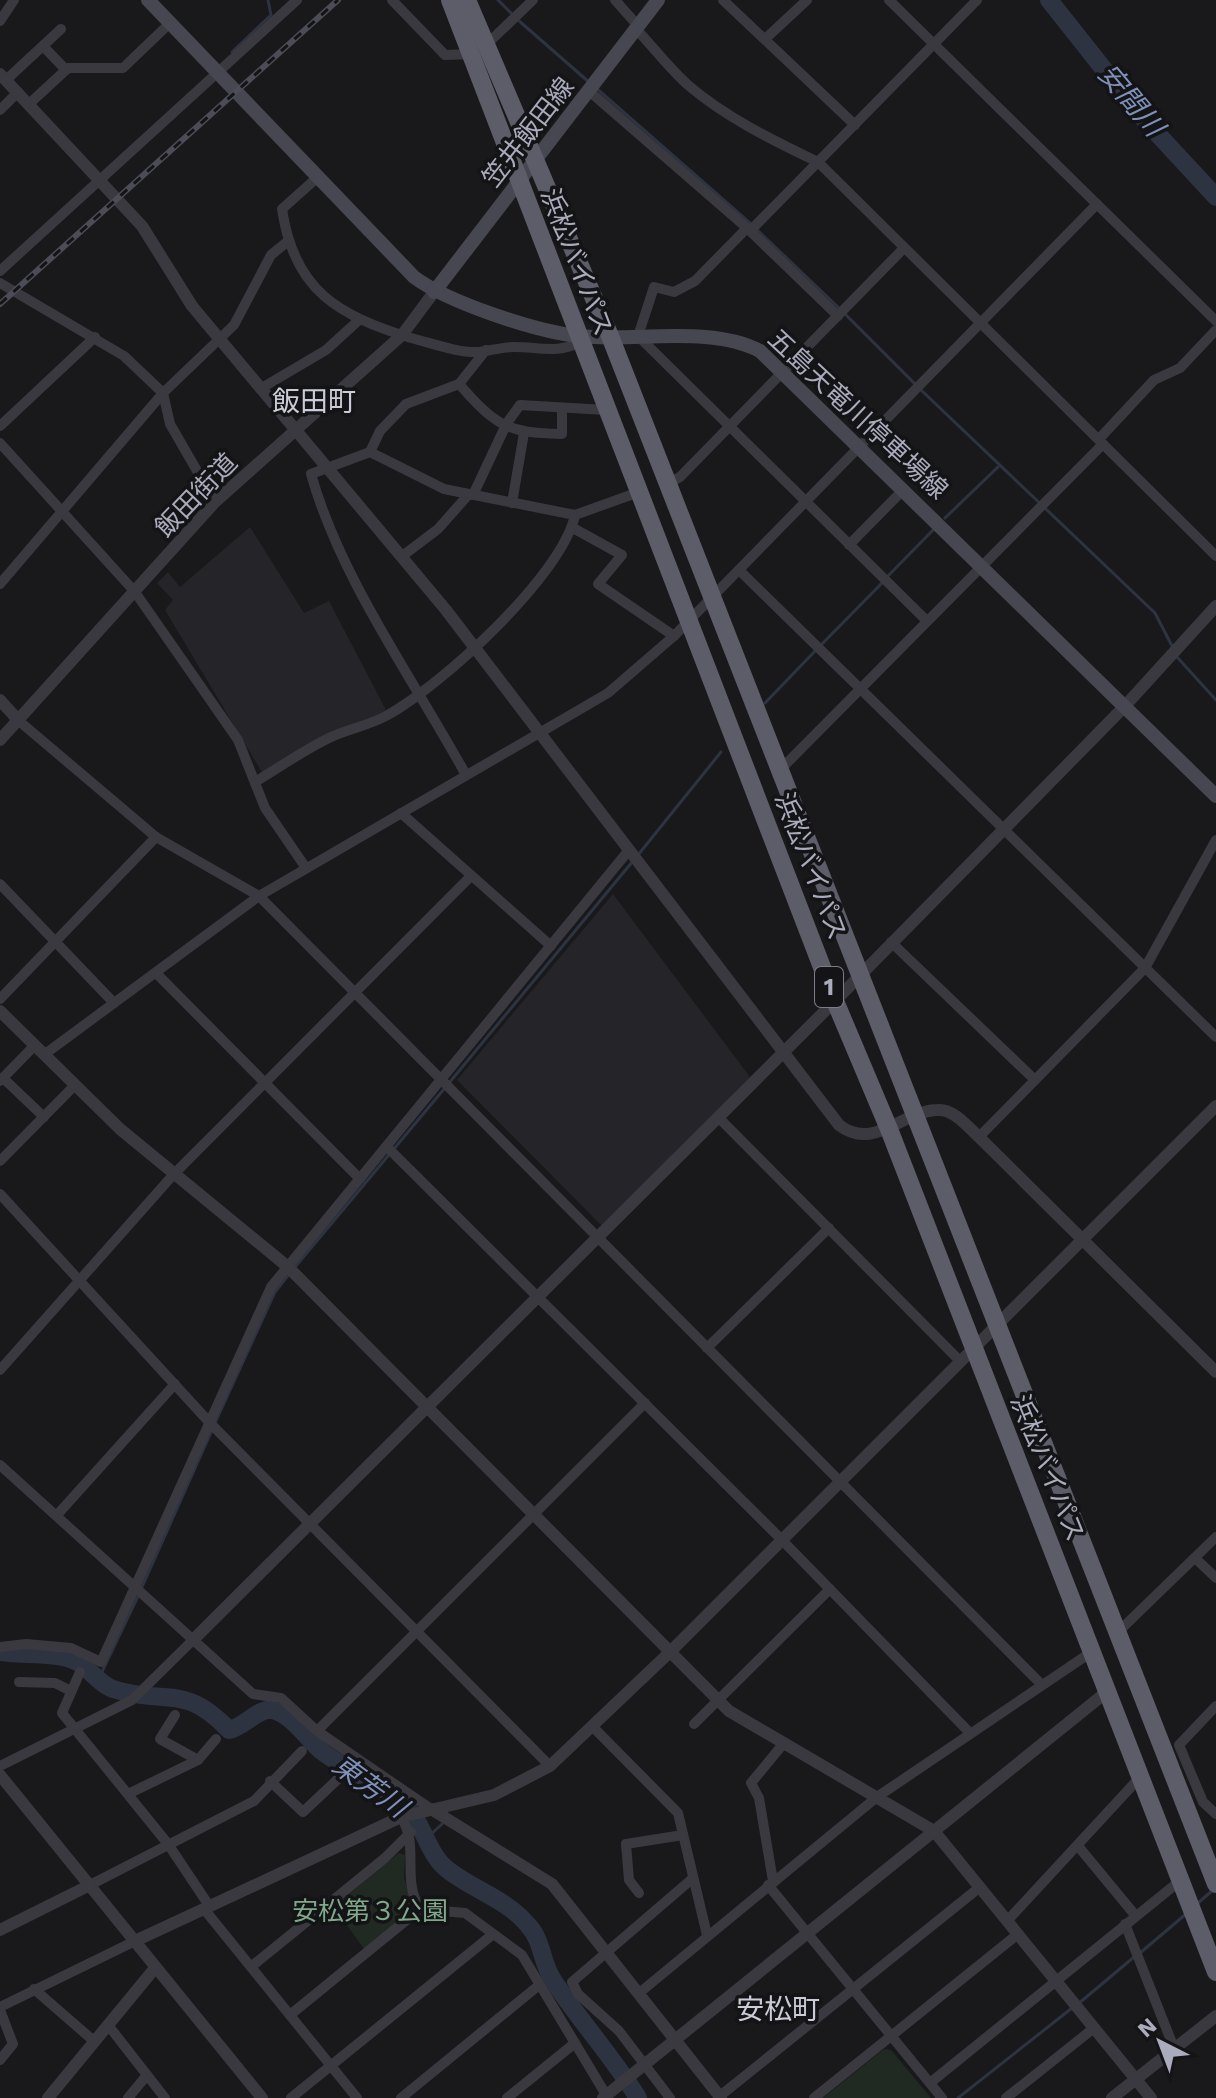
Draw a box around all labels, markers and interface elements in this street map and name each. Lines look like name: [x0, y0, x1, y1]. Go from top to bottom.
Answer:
water label: 安間川: [1091, 57, 1173, 145]
street label: 笠井飯田線: [476, 72, 580, 192]
street label: 浜松バイパス: [535, 184, 619, 340]
street label: 五島天竜川停車場線: [762, 323, 954, 505]
district label: 飯田町: [272, 385, 356, 418]
street label: 飯田街道: [149, 447, 243, 543]
street label: 浜松バイパス: [769, 788, 853, 944]
road number: 1: [815, 967, 843, 1007]
street label: 浜松バイパス: [1005, 1390, 1091, 1546]
water label: 東芳川: [326, 1748, 416, 1826]
park label: 安松第３公園: [292, 1896, 448, 1926]
district label: 安松町: [736, 1993, 820, 2026]
north arrow: [1120, 2002, 1200, 2082]
text: N: [1133, 2013, 1161, 2042]

